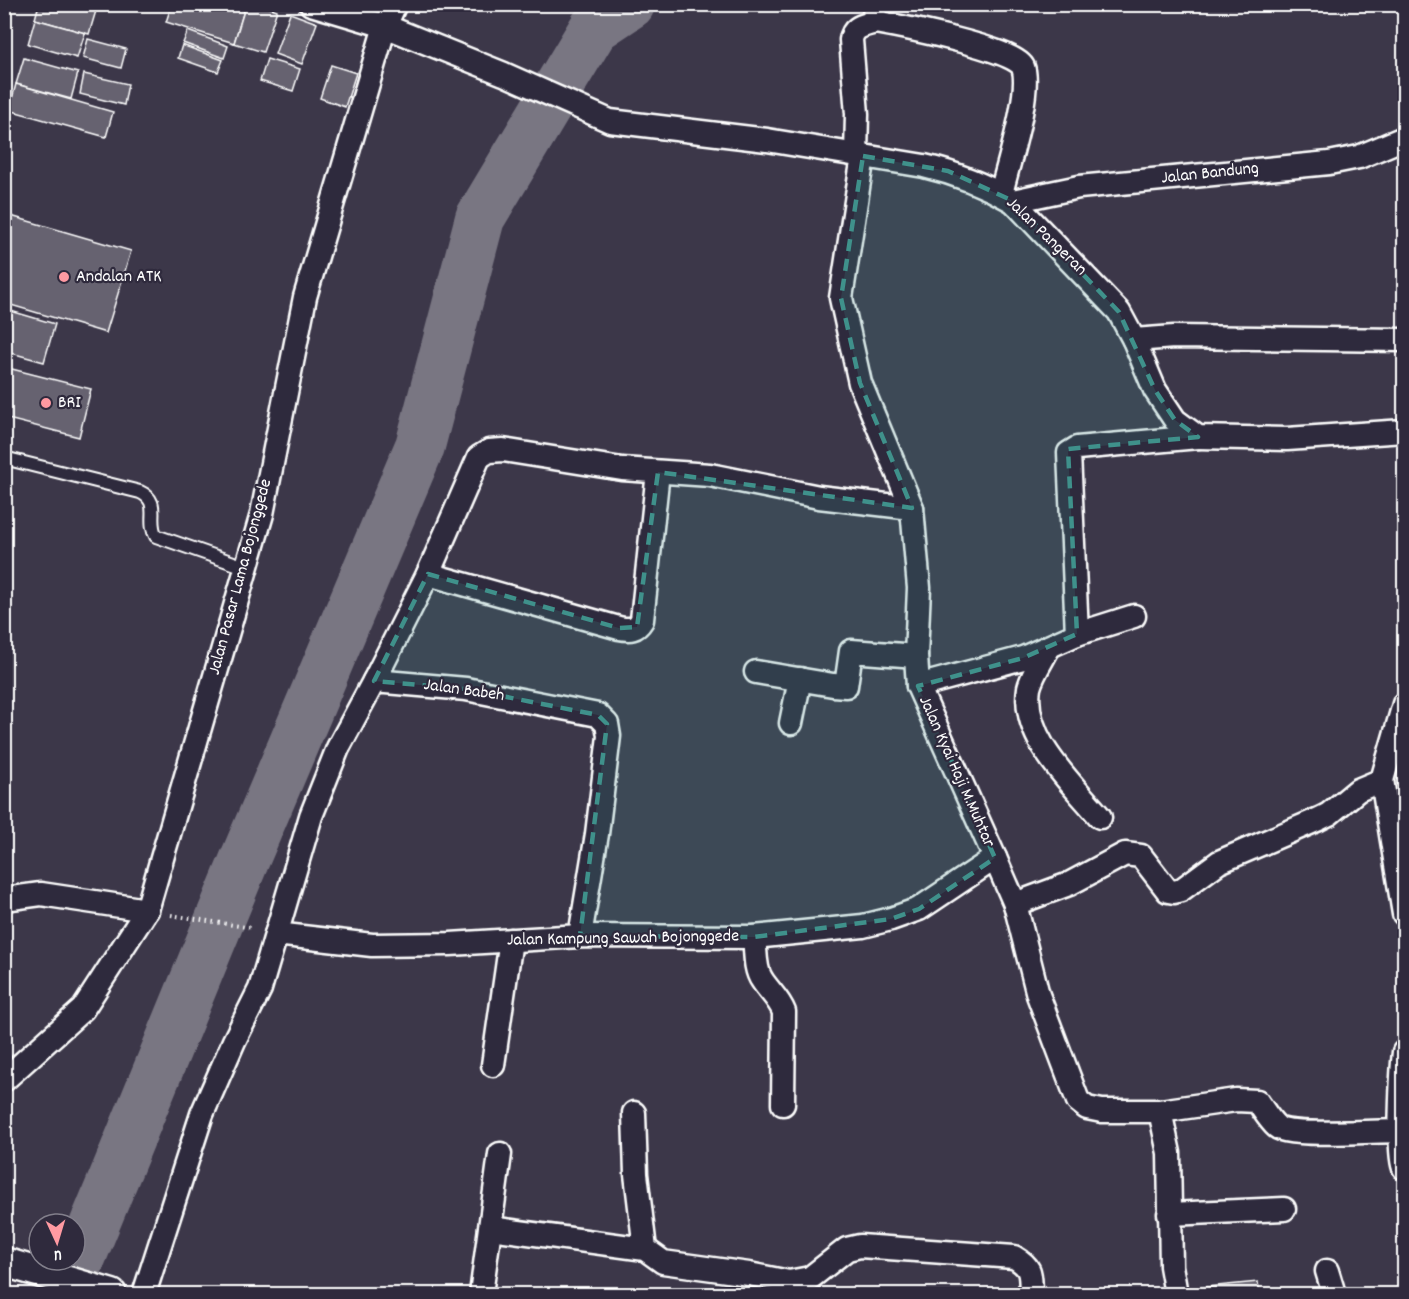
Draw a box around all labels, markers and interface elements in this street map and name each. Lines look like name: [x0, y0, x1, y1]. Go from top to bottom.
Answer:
street label: Jalan Bandung: [1160, 156, 1260, 192]
street label: Jalan Pangeran: [1000, 192, 1092, 282]
place label: Andalan ATK: [76, 265, 162, 290]
marker: Andalan ATK: [57, 270, 71, 284]
place label: BRI: [58, 391, 81, 416]
marker: BRI: [39, 396, 53, 410]
street label: Jalan Pasar Lama Bojonggede: [203, 476, 279, 678]
street label: Jalan Babeh: [422, 673, 506, 709]
street label: Jalan Kyai Haji M.Muhtar: [911, 692, 1001, 852]
street label: Jalan Kampung Sawah Bojonggede: [507, 924, 739, 954]
north arrow: [27, 1212, 87, 1272]
text: U: [53, 1243, 63, 1266]

